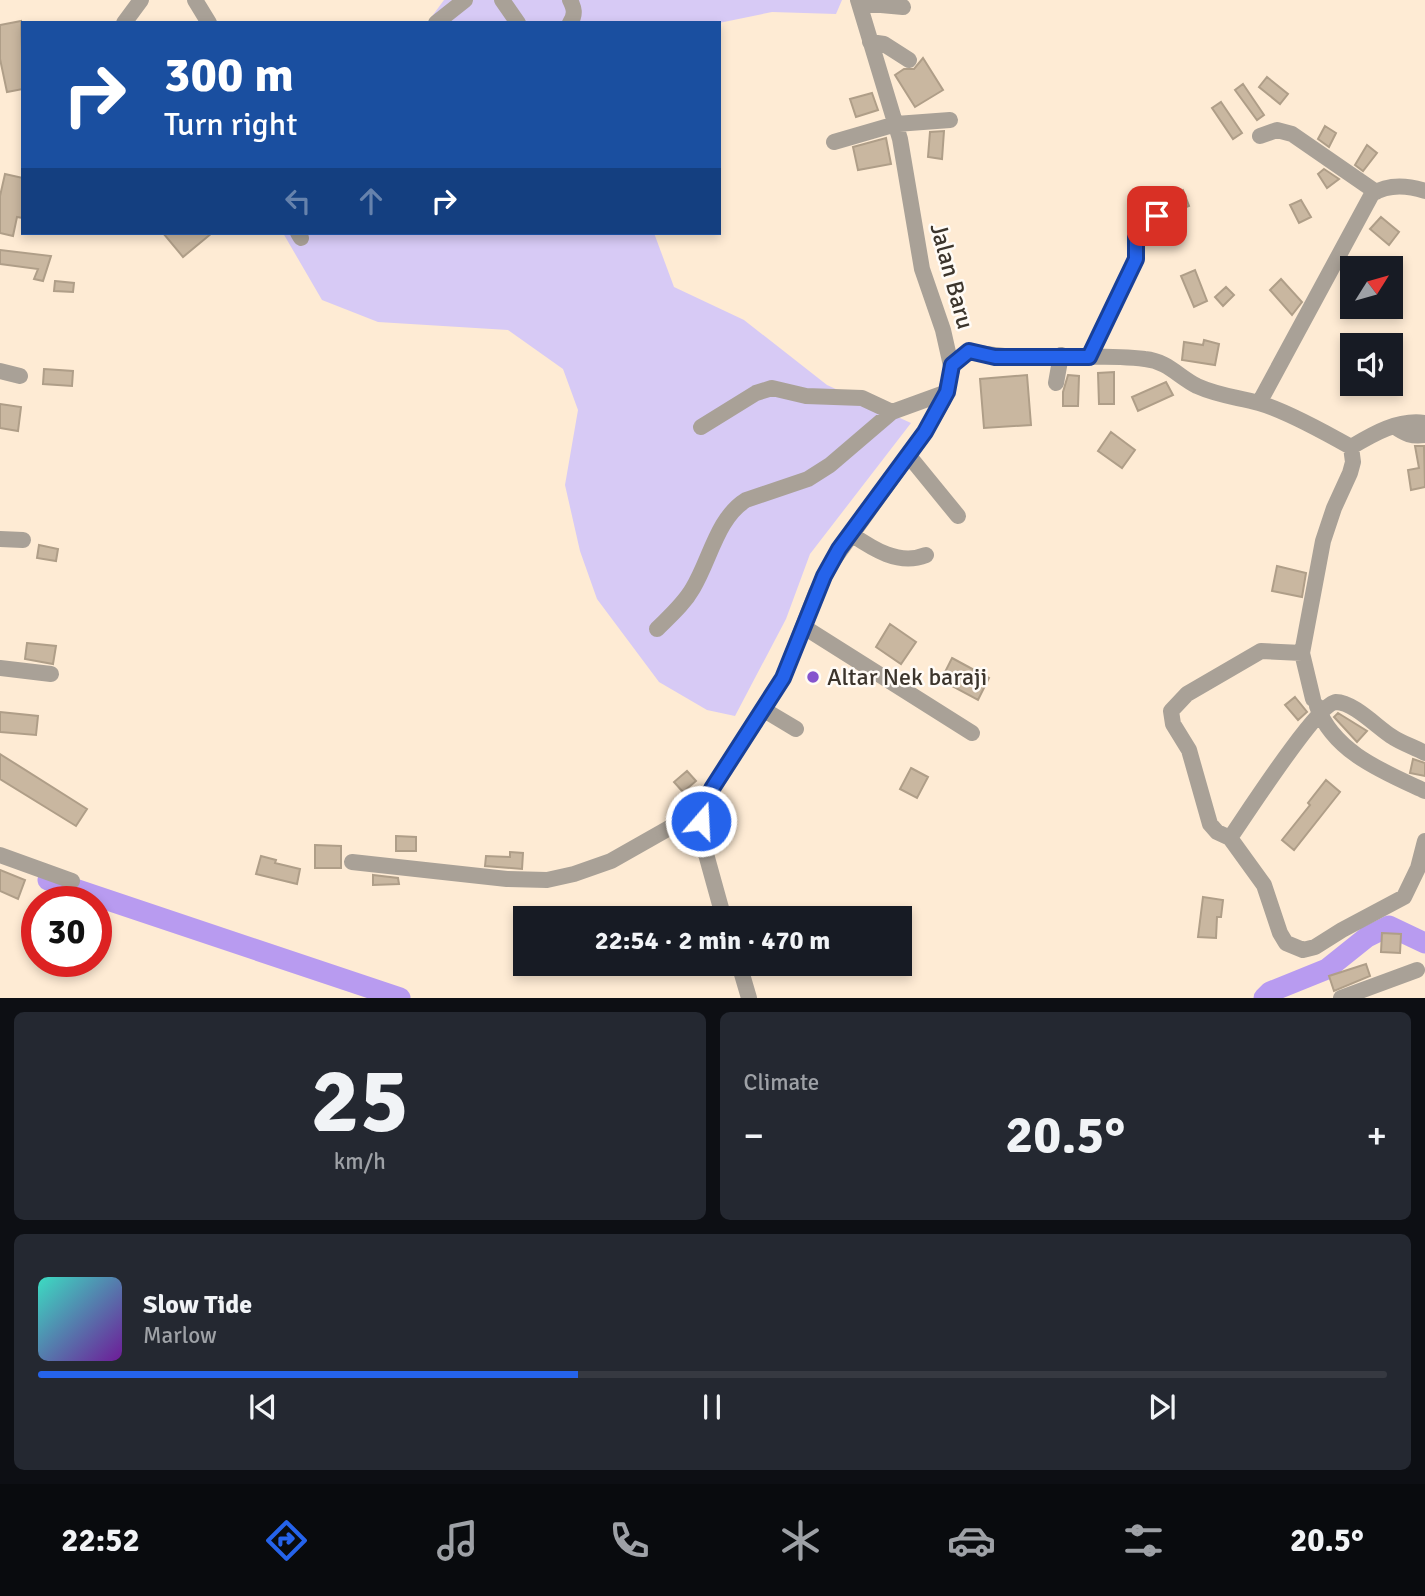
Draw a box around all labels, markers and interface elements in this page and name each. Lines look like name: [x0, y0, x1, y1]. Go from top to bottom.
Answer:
text: 300 m: [164, 45, 294, 105]
icon: right: [49, 49, 140, 140]
text: Turn right: [164, 105, 297, 144]
icon: left: [279, 182, 317, 220]
icon: ahead: [352, 182, 390, 220]
icon: right: [425, 182, 463, 220]
pin: [1127, 186, 1187, 246]
icon: arrive: [1138, 197, 1176, 235]
street label: Jalan Baru: [923, 220, 981, 332]
north arrow: [1340, 256, 1404, 318]
map controls: [1340, 256, 1403, 396]
button: sound: [1340, 333, 1403, 396]
place label: Altar Nek baraji: [827, 662, 987, 692]
marker: Altar Nek baraji: [805, 669, 821, 685]
position arrow: [664, 784, 738, 858]
speed limit sign: 30: [21, 886, 112, 977]
text: 22:54 · 2 min · 470 m: [595, 925, 830, 957]
text: 25: [311, 1045, 409, 1158]
text: Climate: [744, 1068, 819, 1097]
text: 20.5°: [1005, 1103, 1125, 1167]
text: −: [744, 1112, 764, 1159]
text: +: [1366, 1112, 1387, 1159]
text: km/h: [334, 1147, 386, 1176]
text: Slow Tide: [143, 1289, 252, 1321]
text: Marlow: [143, 1321, 217, 1350]
icon: previous: [244, 1388, 282, 1426]
icon: pause: [693, 1388, 731, 1426]
icon: next: [1143, 1388, 1181, 1426]
icon: directions: [262, 1516, 311, 1565]
icon: music: [433, 1516, 482, 1565]
icon: phone: [605, 1516, 654, 1565]
icon: climate: [776, 1516, 825, 1565]
icon: car: [947, 1516, 996, 1565]
icon: filters: [1119, 1516, 1168, 1565]
text: 22:52: [61, 1521, 140, 1560]
text: 20.5°: [1290, 1521, 1364, 1560]

